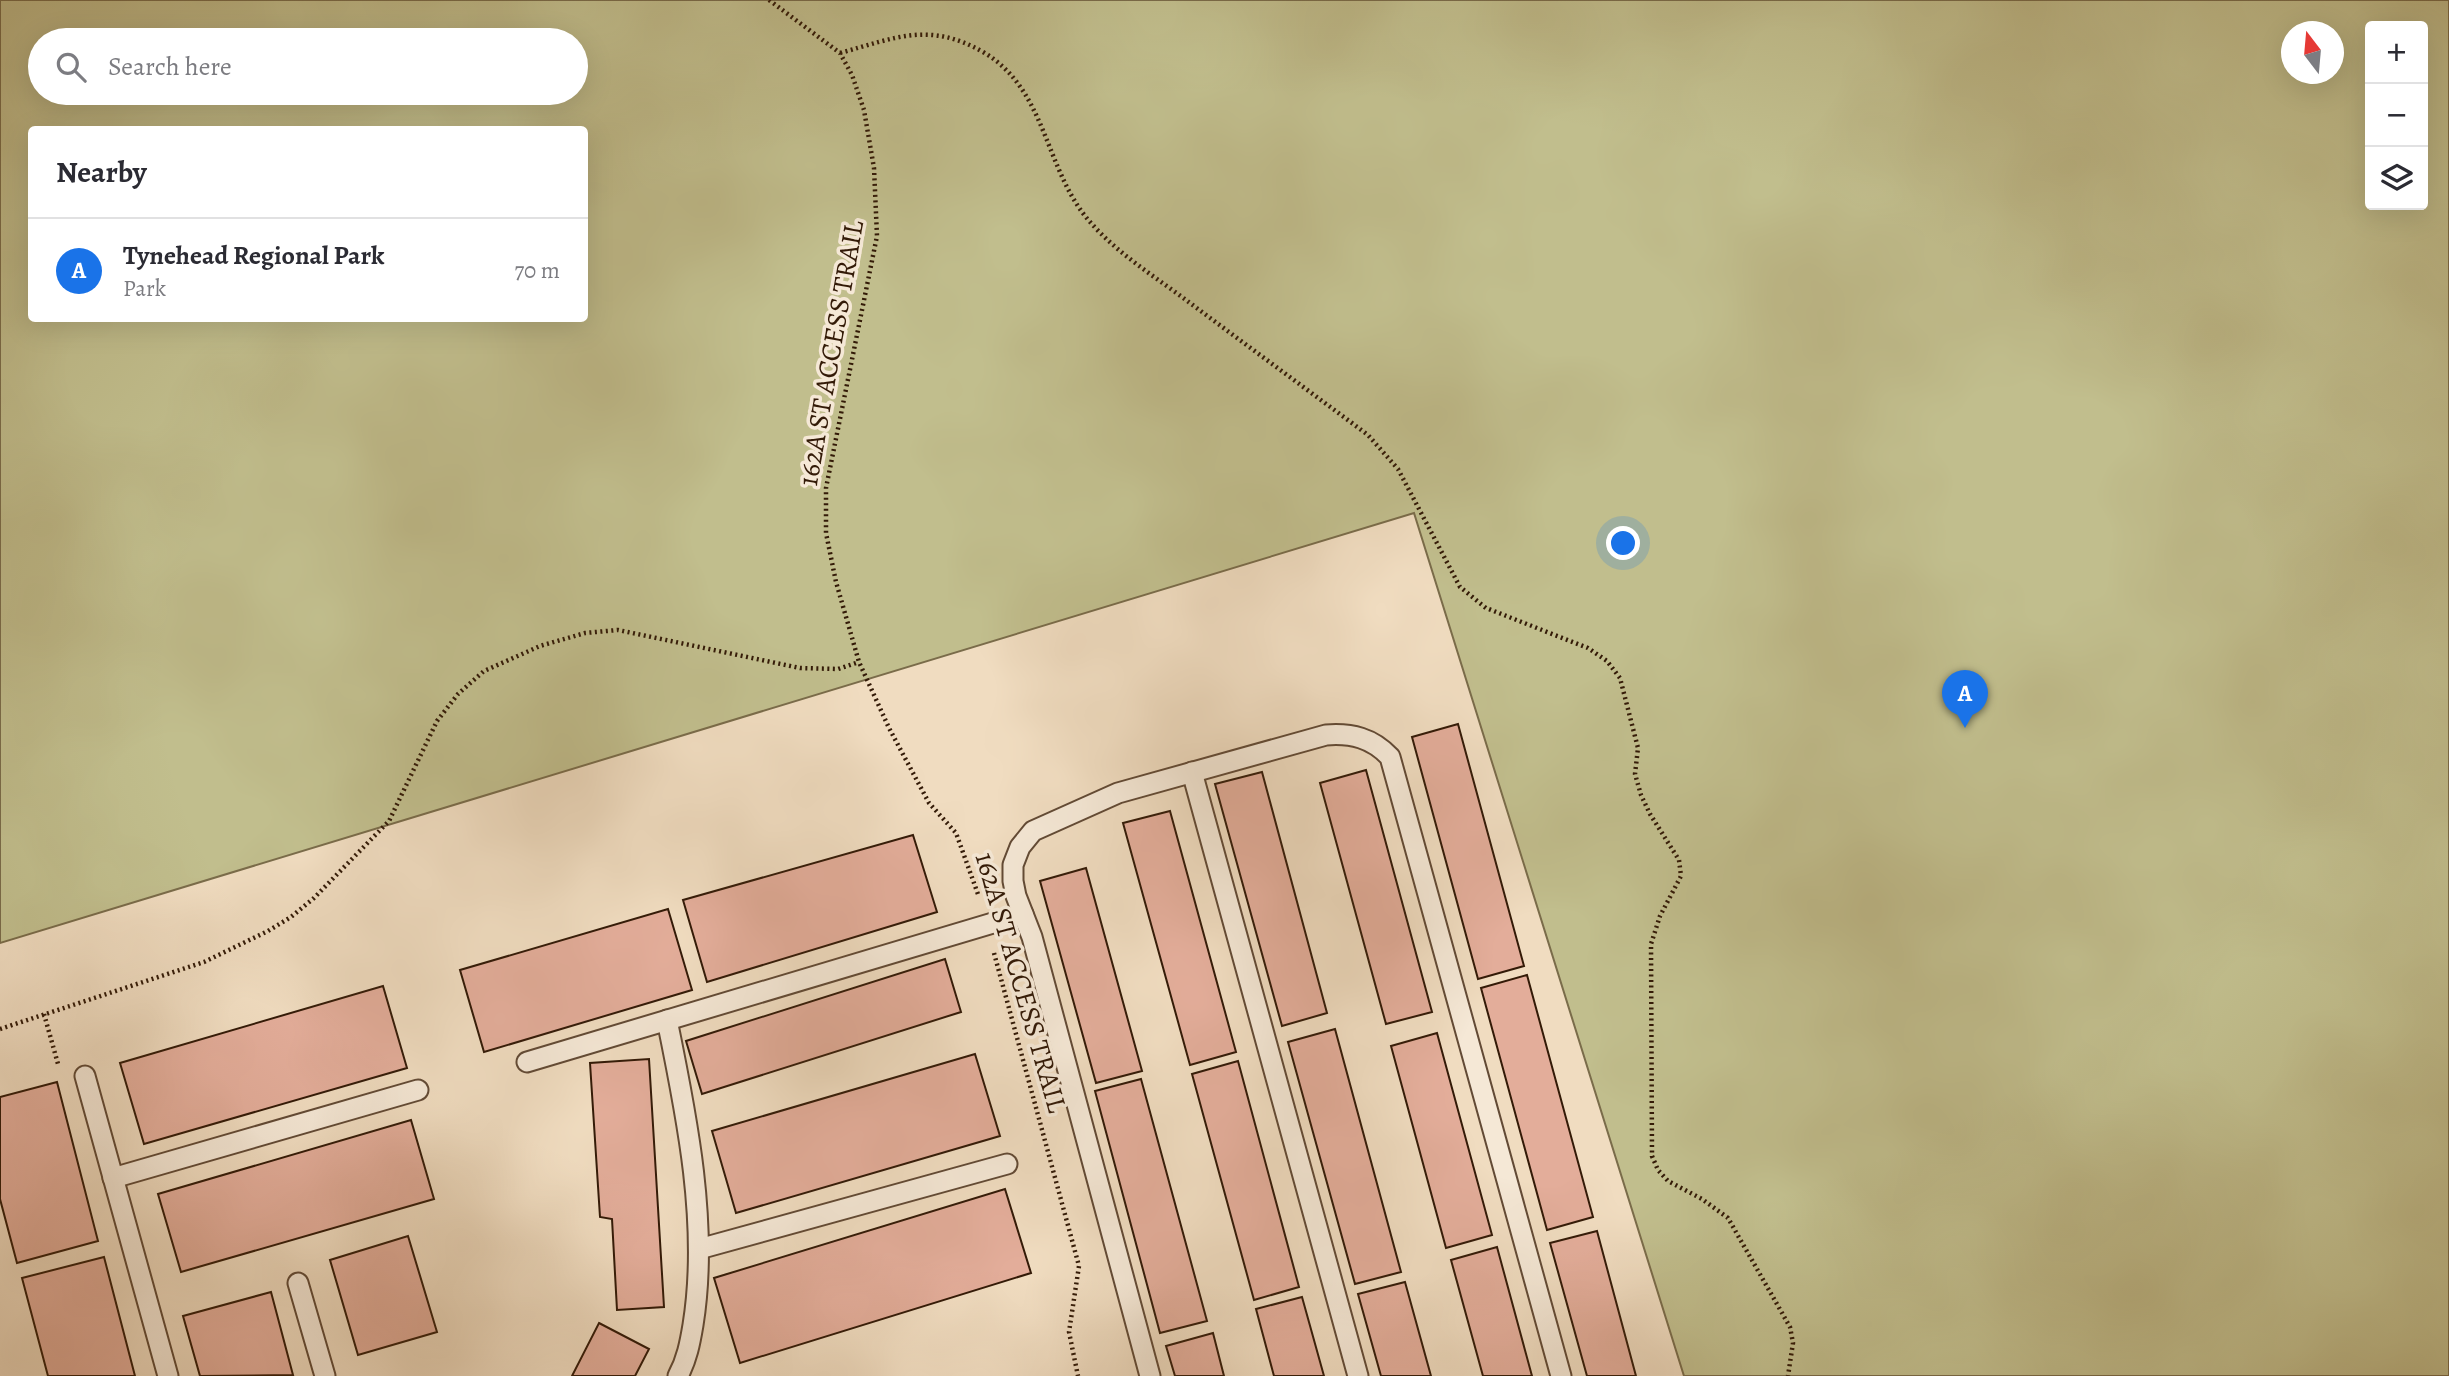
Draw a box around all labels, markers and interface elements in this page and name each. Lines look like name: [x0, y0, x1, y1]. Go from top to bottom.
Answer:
north arrow: [2281, 21, 2344, 84]
map controls: [2365, 21, 2428, 210]
button: +: [2365, 21, 2428, 84]
search box: [28, 28, 588, 105]
icon: search: [52, 48, 90, 86]
text: Search here: [108, 49, 232, 84]
button: −: [2365, 84, 2428, 147]
button: layers: [2365, 147, 2428, 210]
text: Nearby: [56, 152, 147, 192]
street label: 162A ST ACCESS TRAIL: [789, 217, 873, 489]
text: Tynehead Regional Park: [123, 238, 384, 273]
text: A: [72, 255, 86, 286]
text: 70 m: [514, 255, 560, 286]
text: Park: [123, 273, 166, 304]
your location: [1606, 526, 1640, 560]
pin: A: [1942, 670, 1988, 728]
street label: 162A ST ACCESS TRAIL: [966, 848, 1077, 1118]

